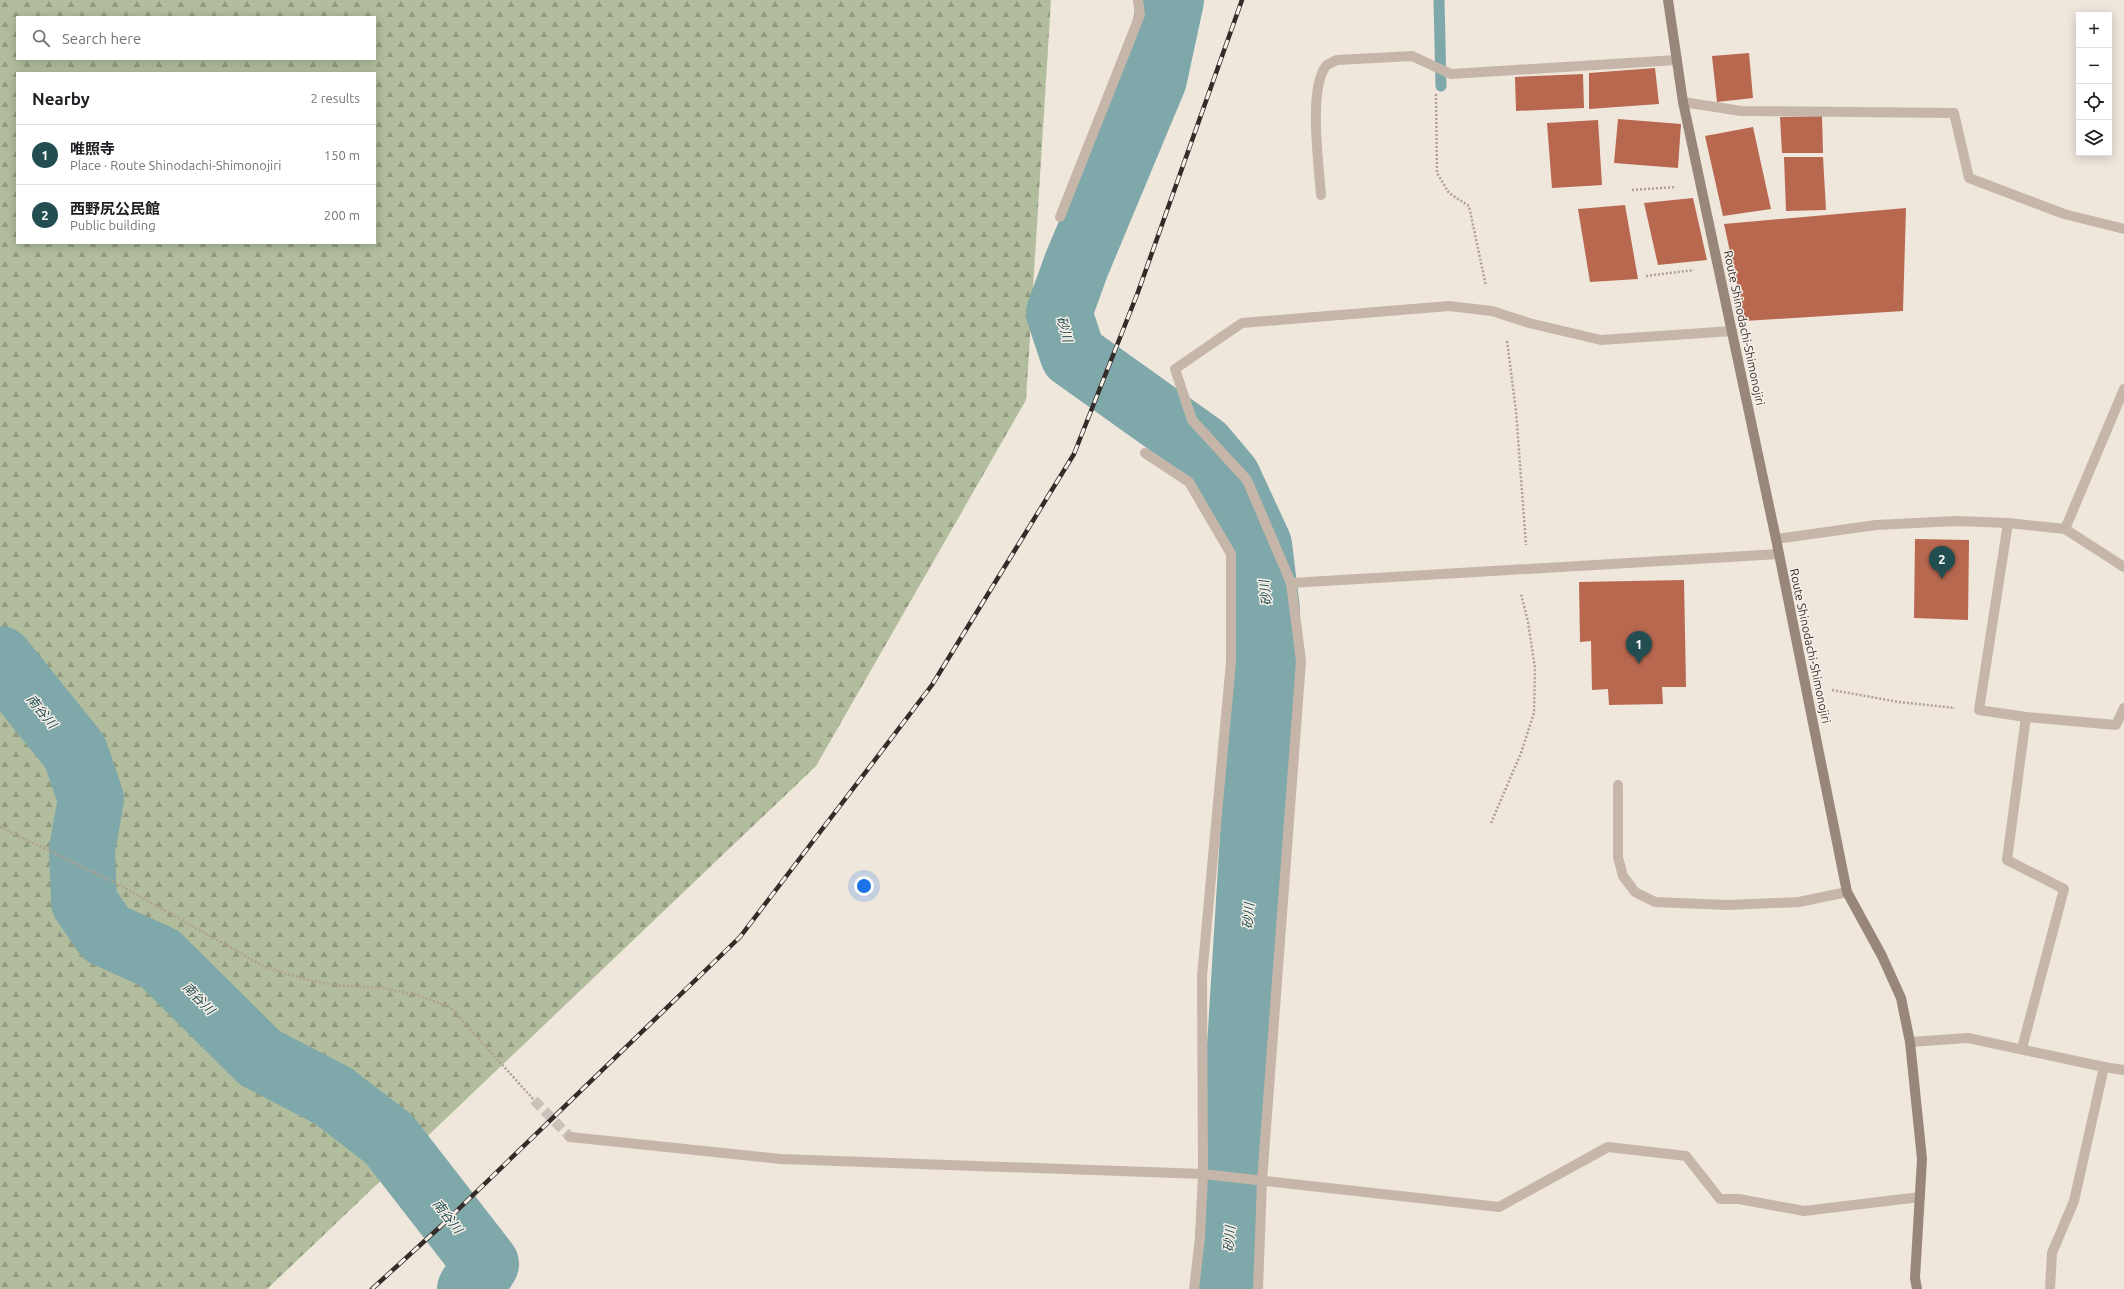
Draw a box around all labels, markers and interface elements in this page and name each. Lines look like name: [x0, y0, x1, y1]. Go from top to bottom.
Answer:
map controls: [2076, 12, 2112, 156]
button: +: [2076, 12, 2112, 48]
search box: [16, 16, 376, 60]
icon: search: [30, 27, 52, 49]
text: Search here: [62, 30, 141, 47]
button: −: [2076, 48, 2112, 84]
button: locate: [2076, 84, 2112, 120]
text: Nearby: [32, 89, 90, 108]
text: 2 results: [310, 91, 360, 105]
button: layers: [2076, 120, 2112, 156]
text: 唯照寺: [70, 140, 115, 157]
text: 1: [41, 148, 49, 162]
text: 150 m: [324, 148, 360, 162]
text: Place · Route Shinodachi-Shimonojiri: [70, 158, 281, 172]
text: 西野尻公民館: [70, 200, 160, 217]
text: 2: [41, 208, 49, 222]
text: 200 m: [324, 208, 360, 222]
text: Public building: [70, 218, 156, 232]
street label: Route Shinodachi-Shimonojiri: [1722, 249, 1767, 407]
water label: 砂川: [1055, 315, 1076, 345]
pin: 2: [1929, 546, 1955, 579]
street label: Route Shinodachi-Shimonojiri: [1788, 567, 1833, 725]
water label: 砂川: [1256, 577, 1274, 607]
pin: 1: [1626, 631, 1652, 664]
water label: 南谷川: [24, 691, 61, 732]
your location: [854, 876, 874, 896]
water label: 砂川: [1240, 901, 1256, 929]
water label: 南谷川: [180, 979, 219, 1018]
water label: 南谷川: [430, 1196, 467, 1237]
water label: 砂川: [1221, 1224, 1237, 1252]

